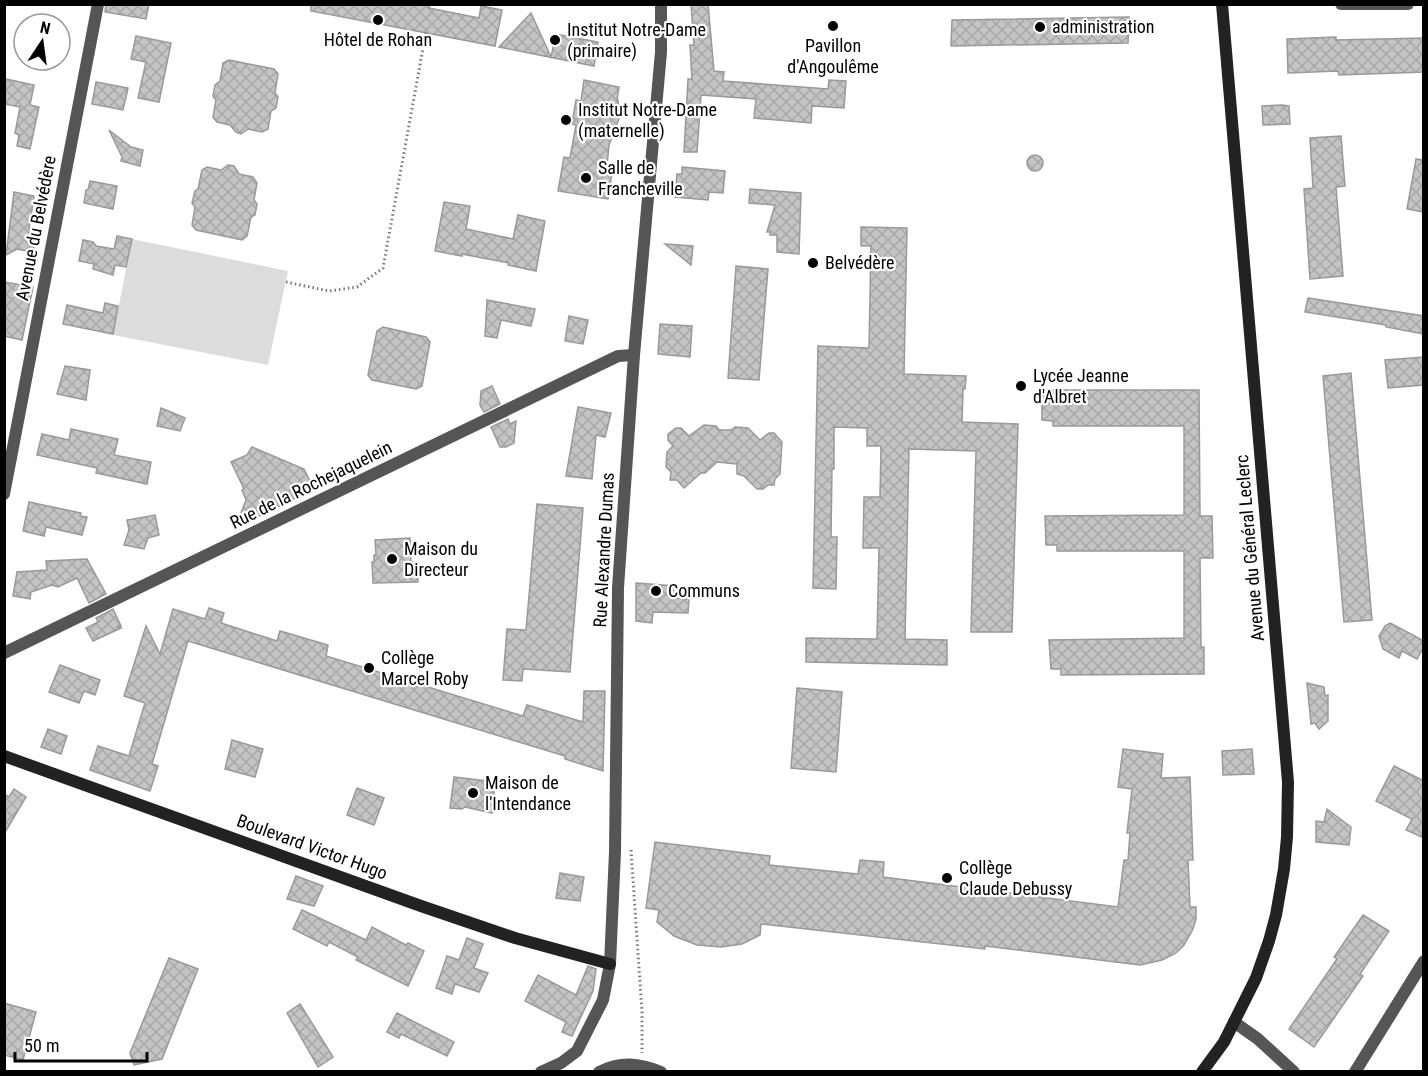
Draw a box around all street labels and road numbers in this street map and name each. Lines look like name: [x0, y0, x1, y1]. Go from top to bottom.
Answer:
street label: Avenue du Belvédère: [11, 154, 60, 302]
street label: Rue de la Rochejaquelein: [226, 436, 395, 533]
street label: Avenue du Général Leclerc: [1231, 454, 1268, 642]
street label: Rue Alexandre Dumas: [589, 472, 618, 628]
street label: Boulevard Victor Hugo: [234, 810, 390, 884]

